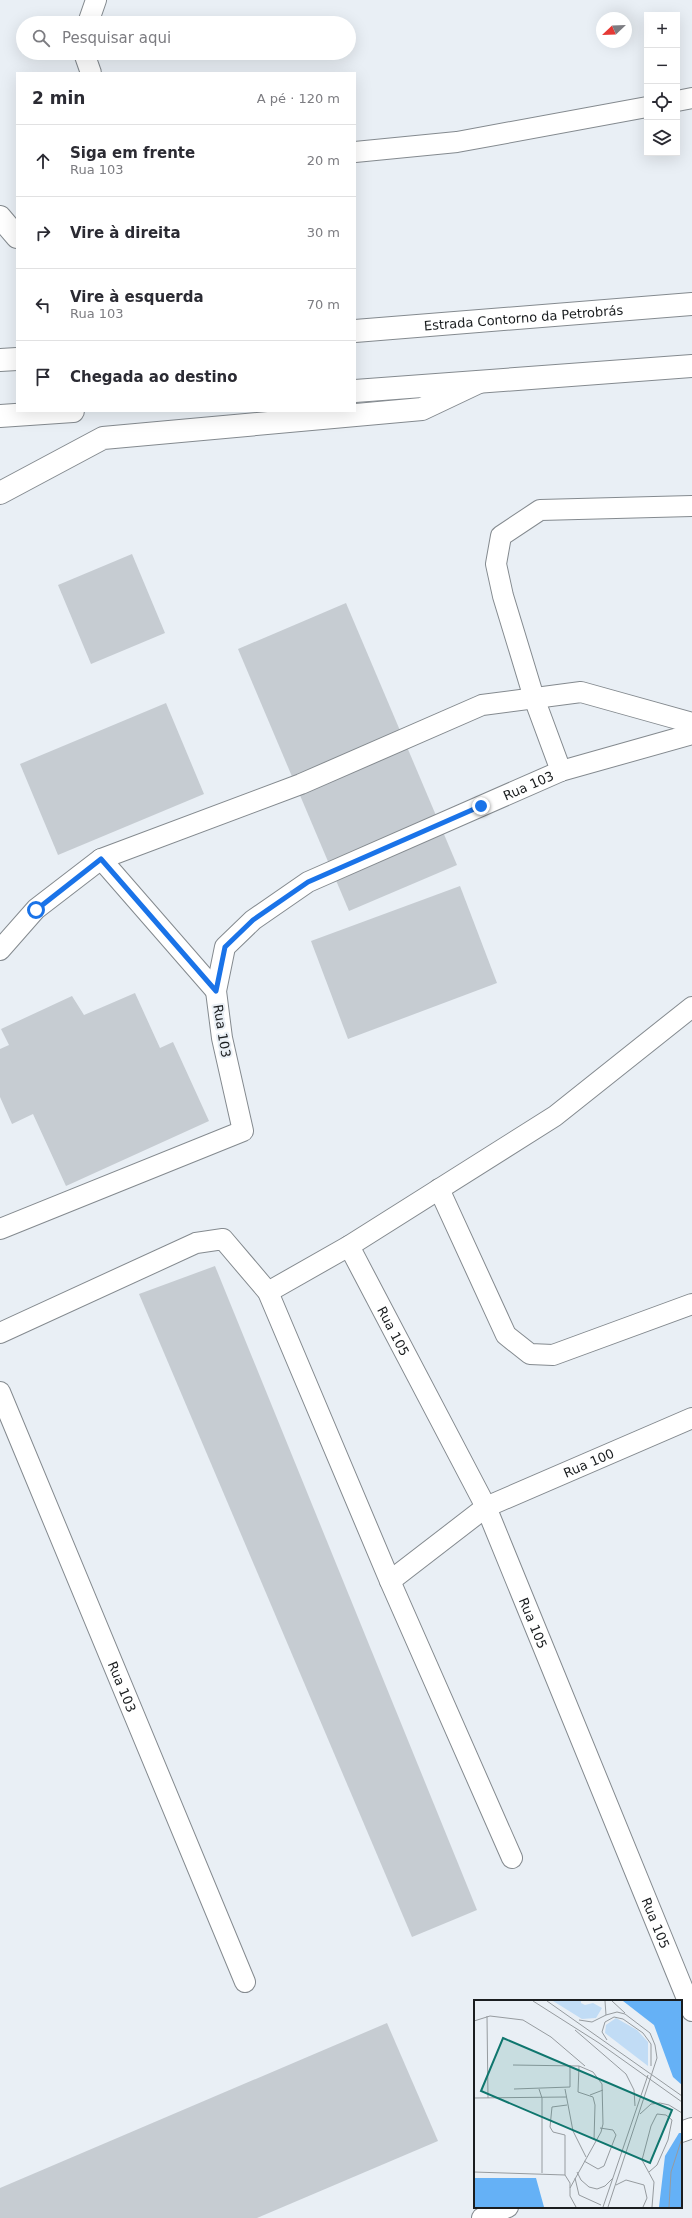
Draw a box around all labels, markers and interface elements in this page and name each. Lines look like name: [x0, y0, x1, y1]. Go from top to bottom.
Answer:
north arrow: [596, 12, 632, 48]
map controls: [644, 12, 680, 156]
button: +: [644, 12, 680, 48]
search box: [16, 16, 356, 60]
icon: search: [30, 27, 52, 49]
text: Pesquisar aqui: [62, 29, 171, 47]
button: −: [644, 48, 680, 84]
button: locate: [644, 84, 680, 120]
text: 2 min: [32, 88, 85, 108]
text: A pé · 120 m: [257, 91, 340, 106]
button: layers: [644, 120, 680, 156]
text: Siga em frente: [70, 144, 195, 162]
icon: ahead: [32, 150, 54, 172]
text: 20 m: [307, 153, 340, 168]
text: Rua 103: [70, 162, 124, 177]
icon: right: [32, 222, 54, 244]
text: Vire à direita: [70, 224, 181, 242]
text: 30 m: [307, 225, 340, 240]
text: Vire à esquerda: [70, 288, 204, 306]
icon: left: [32, 294, 54, 316]
text: 70 m: [307, 297, 340, 312]
street label: Estrada Contorno da Petrobrás: [423, 302, 624, 333]
text: Rua 103: [70, 306, 124, 321]
icon: arrive: [32, 366, 54, 388]
text: Chegada ao destino: [70, 368, 238, 386]
street label: Rua 103: [501, 768, 556, 803]
route end: [472, 797, 490, 815]
route start: [27, 901, 45, 919]
street label: Rua 103: [210, 1003, 234, 1059]
street label: Rua 105: [375, 1304, 413, 1358]
street label: Rua 100: [561, 1445, 616, 1480]
street label: Rua 105: [516, 1595, 550, 1651]
street label: Rua 103: [105, 1659, 140, 1714]
street label: Rua 105: [639, 1895, 673, 1951]
inset map: [474, 2000, 682, 2208]

